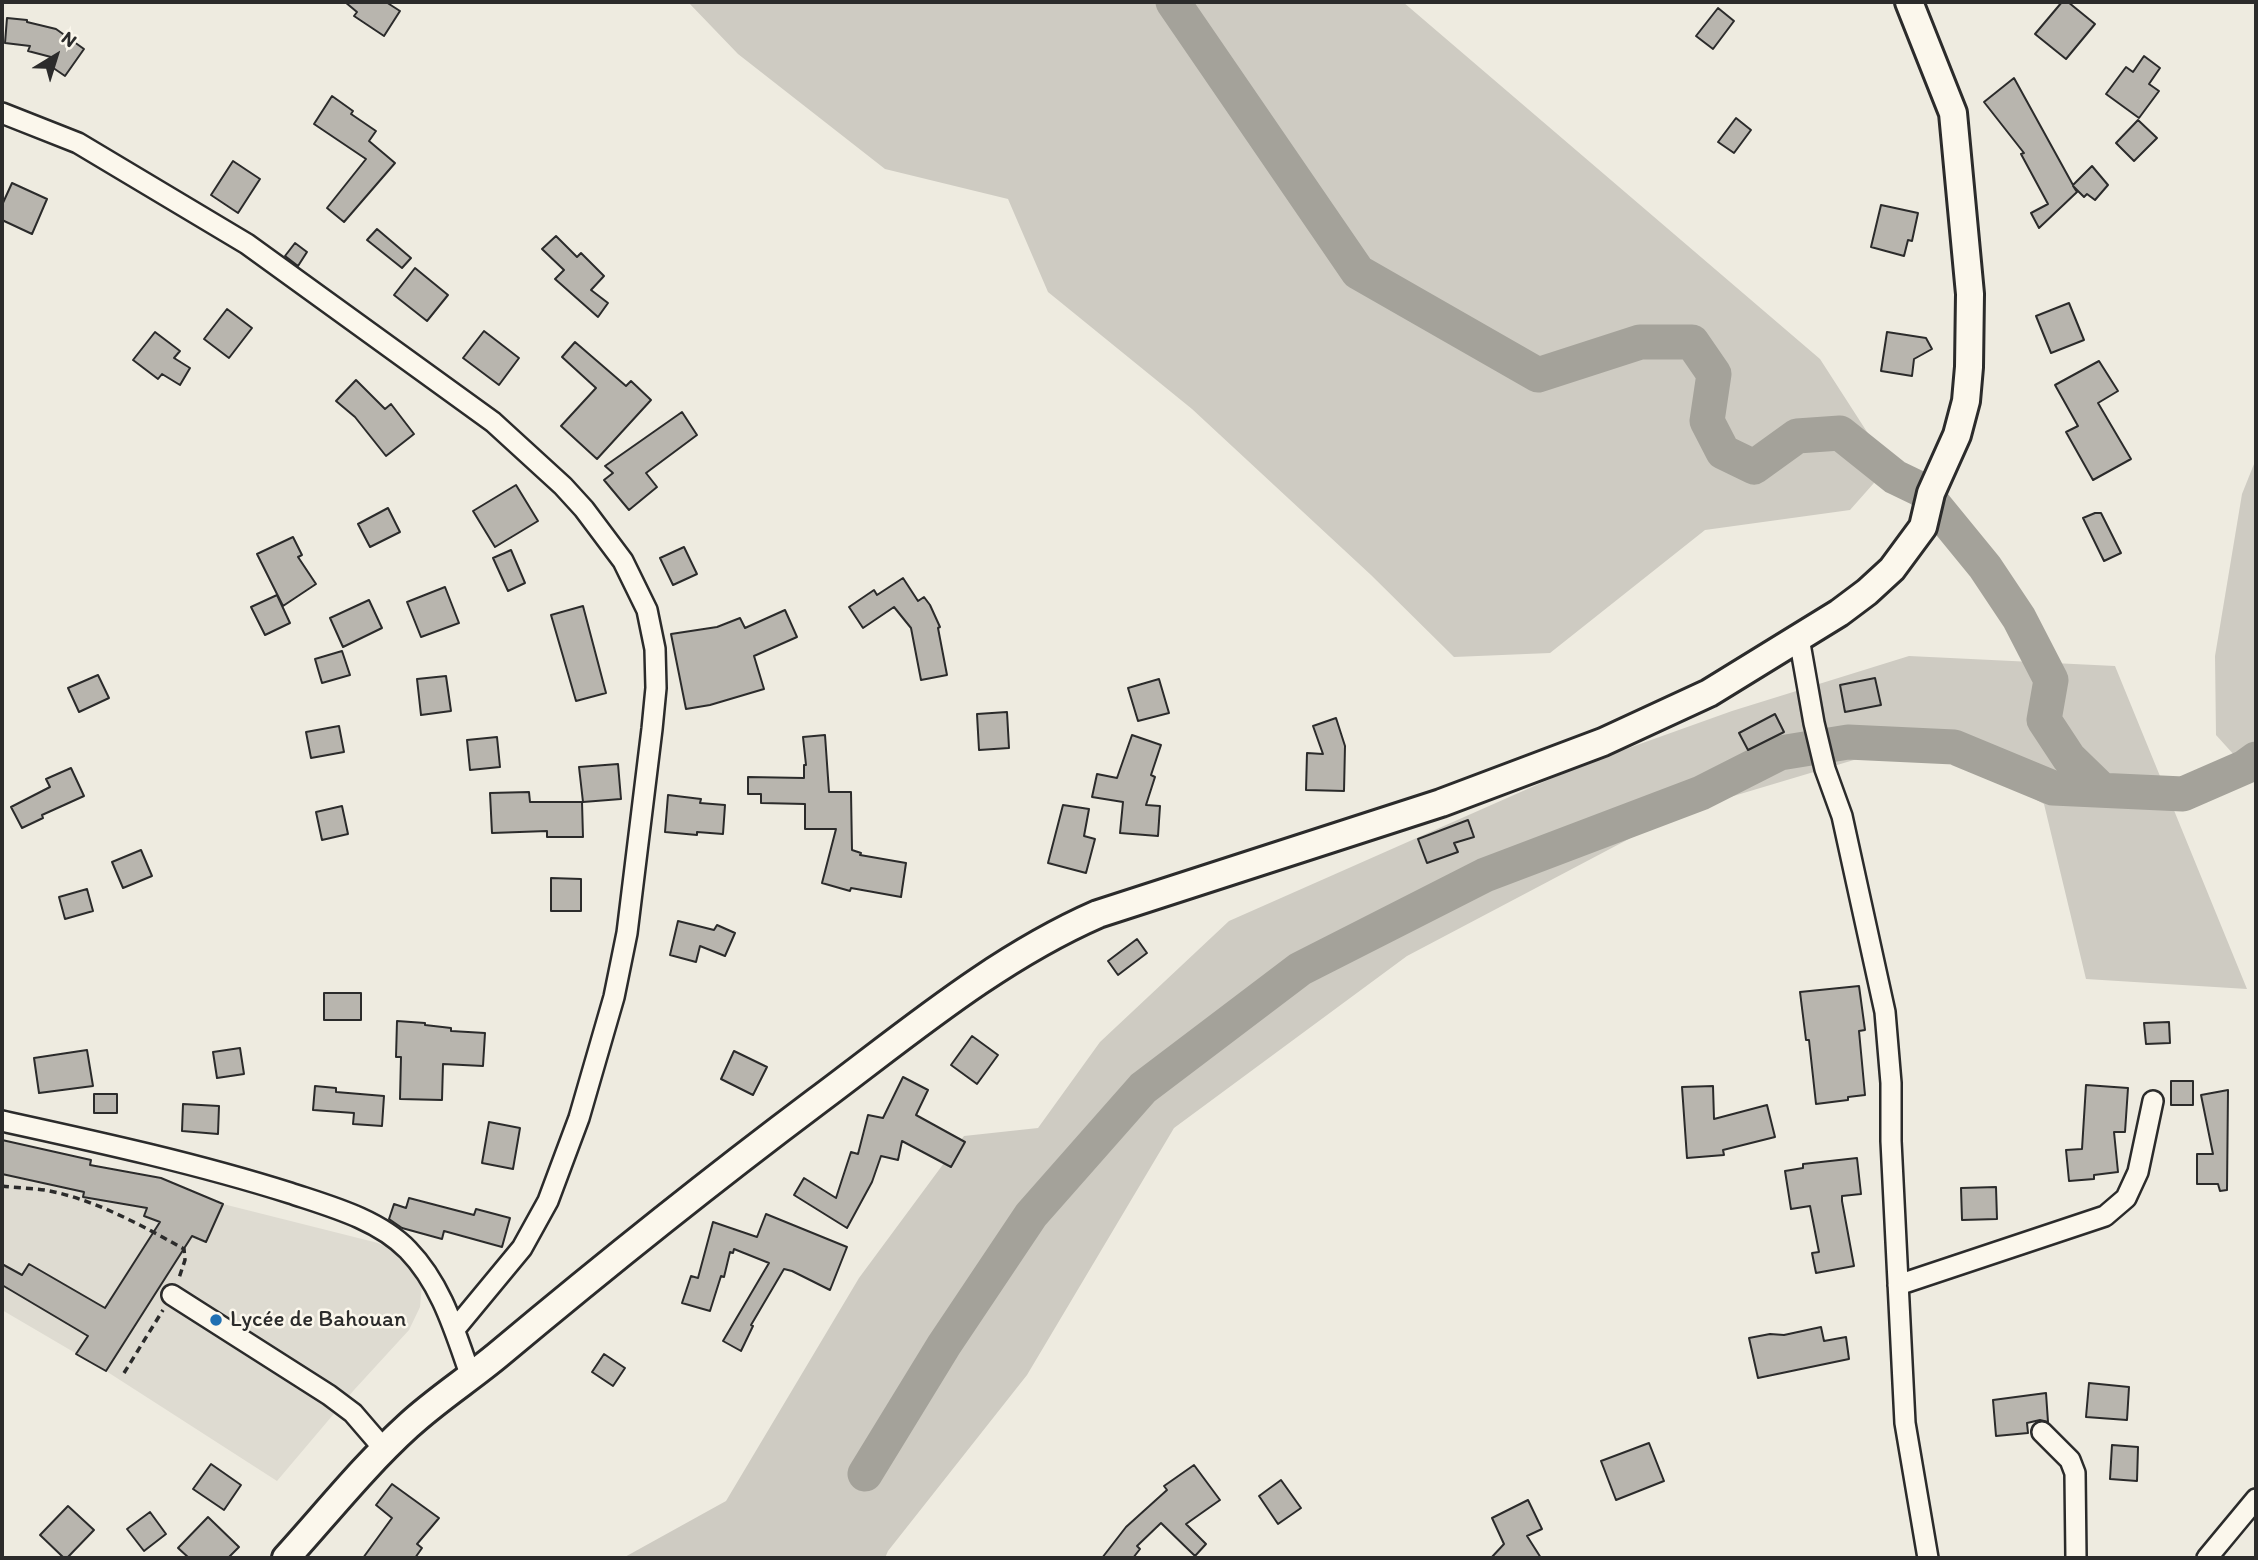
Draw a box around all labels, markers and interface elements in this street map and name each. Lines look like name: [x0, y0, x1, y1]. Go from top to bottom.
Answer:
north arrow: [21, 21, 91, 91]
text: N: [57, 26, 81, 52]
place label: Lycée de Bahouan: [230, 1306, 406, 1334]
marker: Lycée de Bahouan: [208, 1312, 224, 1328]

